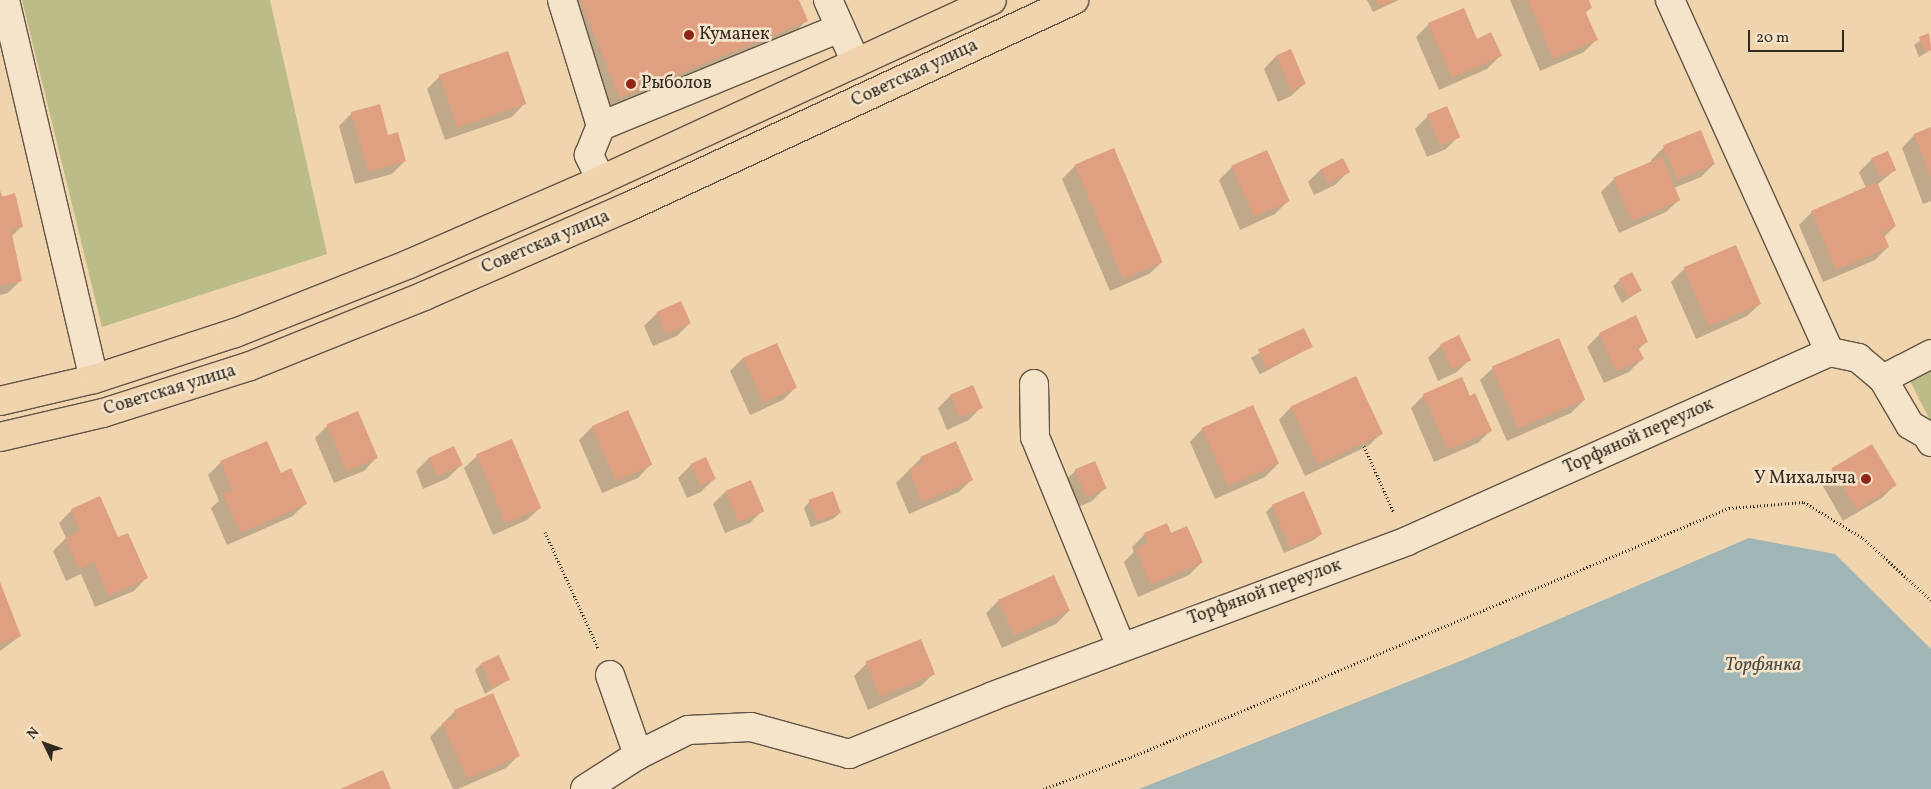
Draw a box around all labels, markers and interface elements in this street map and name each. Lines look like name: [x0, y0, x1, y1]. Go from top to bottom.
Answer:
scale bar: [1751, 20, 1847, 52]
place label: Куманек: [699, 24, 770, 46]
text: 20 m: [1756, 28, 1789, 49]
marker: Куманек: [683, 29, 695, 41]
street label: Советская улица: [848, 35, 982, 113]
place label: Рыболов: [641, 73, 712, 95]
marker: Рыболов: [625, 78, 637, 90]
street label: Советская улица: [478, 206, 614, 280]
street label: Советская улица: [101, 361, 239, 421]
street label: Торфяной переулок: [1561, 394, 1717, 480]
place label: У Михалыча: [1753, 468, 1856, 490]
marker: У Михалыча: [1860, 473, 1872, 485]
street label: Торфяной переулок: [1185, 555, 1345, 631]
water label: Торфянка: [1725, 655, 1801, 677]
north arrow: [20, 719, 70, 769]
text: N: [23, 723, 44, 744]

